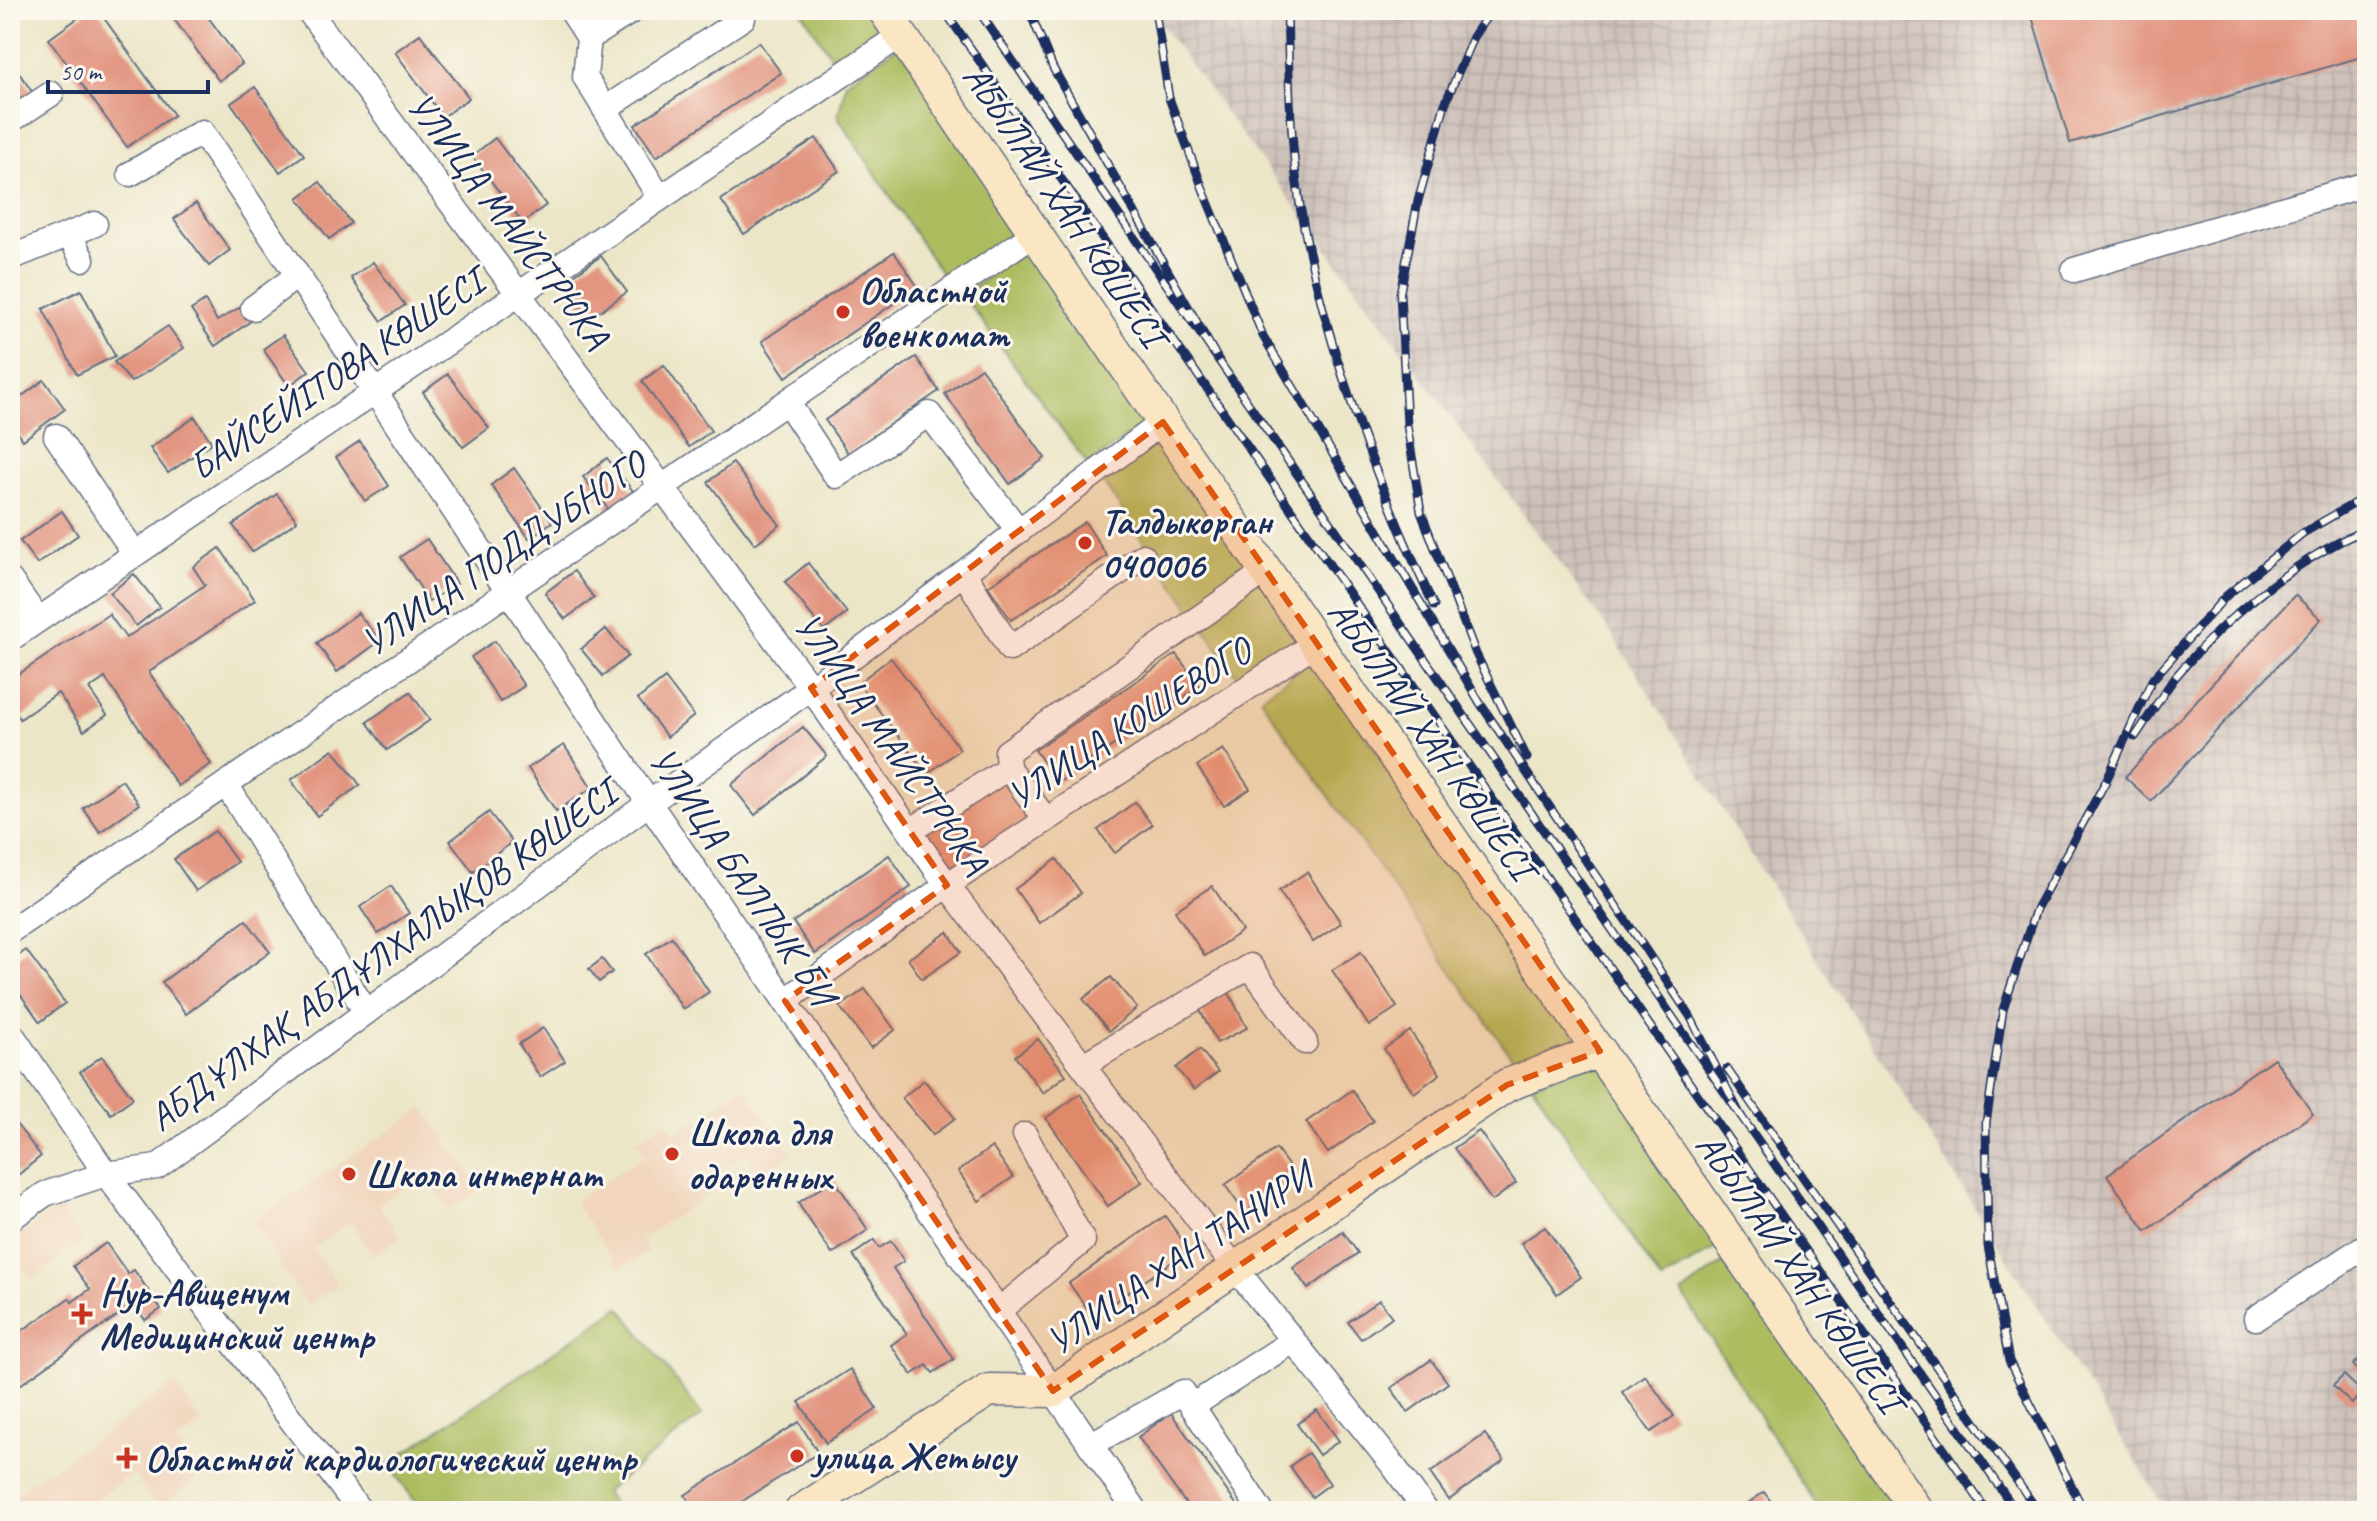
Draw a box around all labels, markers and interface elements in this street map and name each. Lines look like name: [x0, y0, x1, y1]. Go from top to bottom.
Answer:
scale bar: [48, 44, 208, 94]
street label: АБЫЛАЙ ХАН КӨШЕСІ: [953, 55, 1181, 362]
text: 50 m: [60, 57, 103, 87]
street label: УЛИЦА МАЙСТРЮКА: [397, 83, 621, 358]
street label: БАЙСЕЙІТОВА КӨШЕСІ: [180, 254, 499, 490]
place label: Областной военкомат: [859, 267, 1011, 358]
marker: Областной военкомат: [834, 303, 852, 321]
street label: УЛИЦА ПОДДУБНОГО: [352, 439, 658, 666]
place label: Талдыкорган 040006: [1101, 498, 1274, 589]
marker: Талдыкорган 040006: [1076, 534, 1094, 552]
street label: АБЫЛАЙ ХАН КӨШЕСІ: [1318, 591, 1550, 894]
street label: УЛИЦА МАЙСТРЮКА: [784, 604, 1000, 884]
street label: УЛИЦА КОШЕВОГО: [999, 625, 1263, 820]
street label: УЛИЦА БАЛПЫК БИ: [639, 738, 850, 1019]
street label: АБДҰЛХАҚ АБДҰЛХАЛЫҚОВ КӨШЕСІ: [139, 765, 632, 1141]
place label: Школа для одаренных: [688, 1109, 834, 1200]
street label: АБЫЛАЙ ХАН КӨШЕСІ: [1686, 1124, 1918, 1427]
marker: Школа для одаренных: [663, 1145, 681, 1163]
street label: УЛИЦА ХАН ТАНИРИ: [1037, 1149, 1326, 1365]
place label: Школа интернат: [365, 1151, 603, 1198]
marker: Школа интернат: [340, 1165, 358, 1183]
place label: Нур-Авиценум Медицинский центр: [100, 1269, 376, 1360]
marker: Нур-Авиценум Медицинский центр: [71, 1303, 93, 1325]
place label: улица Жетысу: [810, 1433, 1019, 1480]
place label: Областной кардиологический центр: [145, 1435, 639, 1482]
marker: Областной кардиологический центр: [116, 1447, 138, 1469]
marker: улица Жетысу: [788, 1447, 806, 1465]

